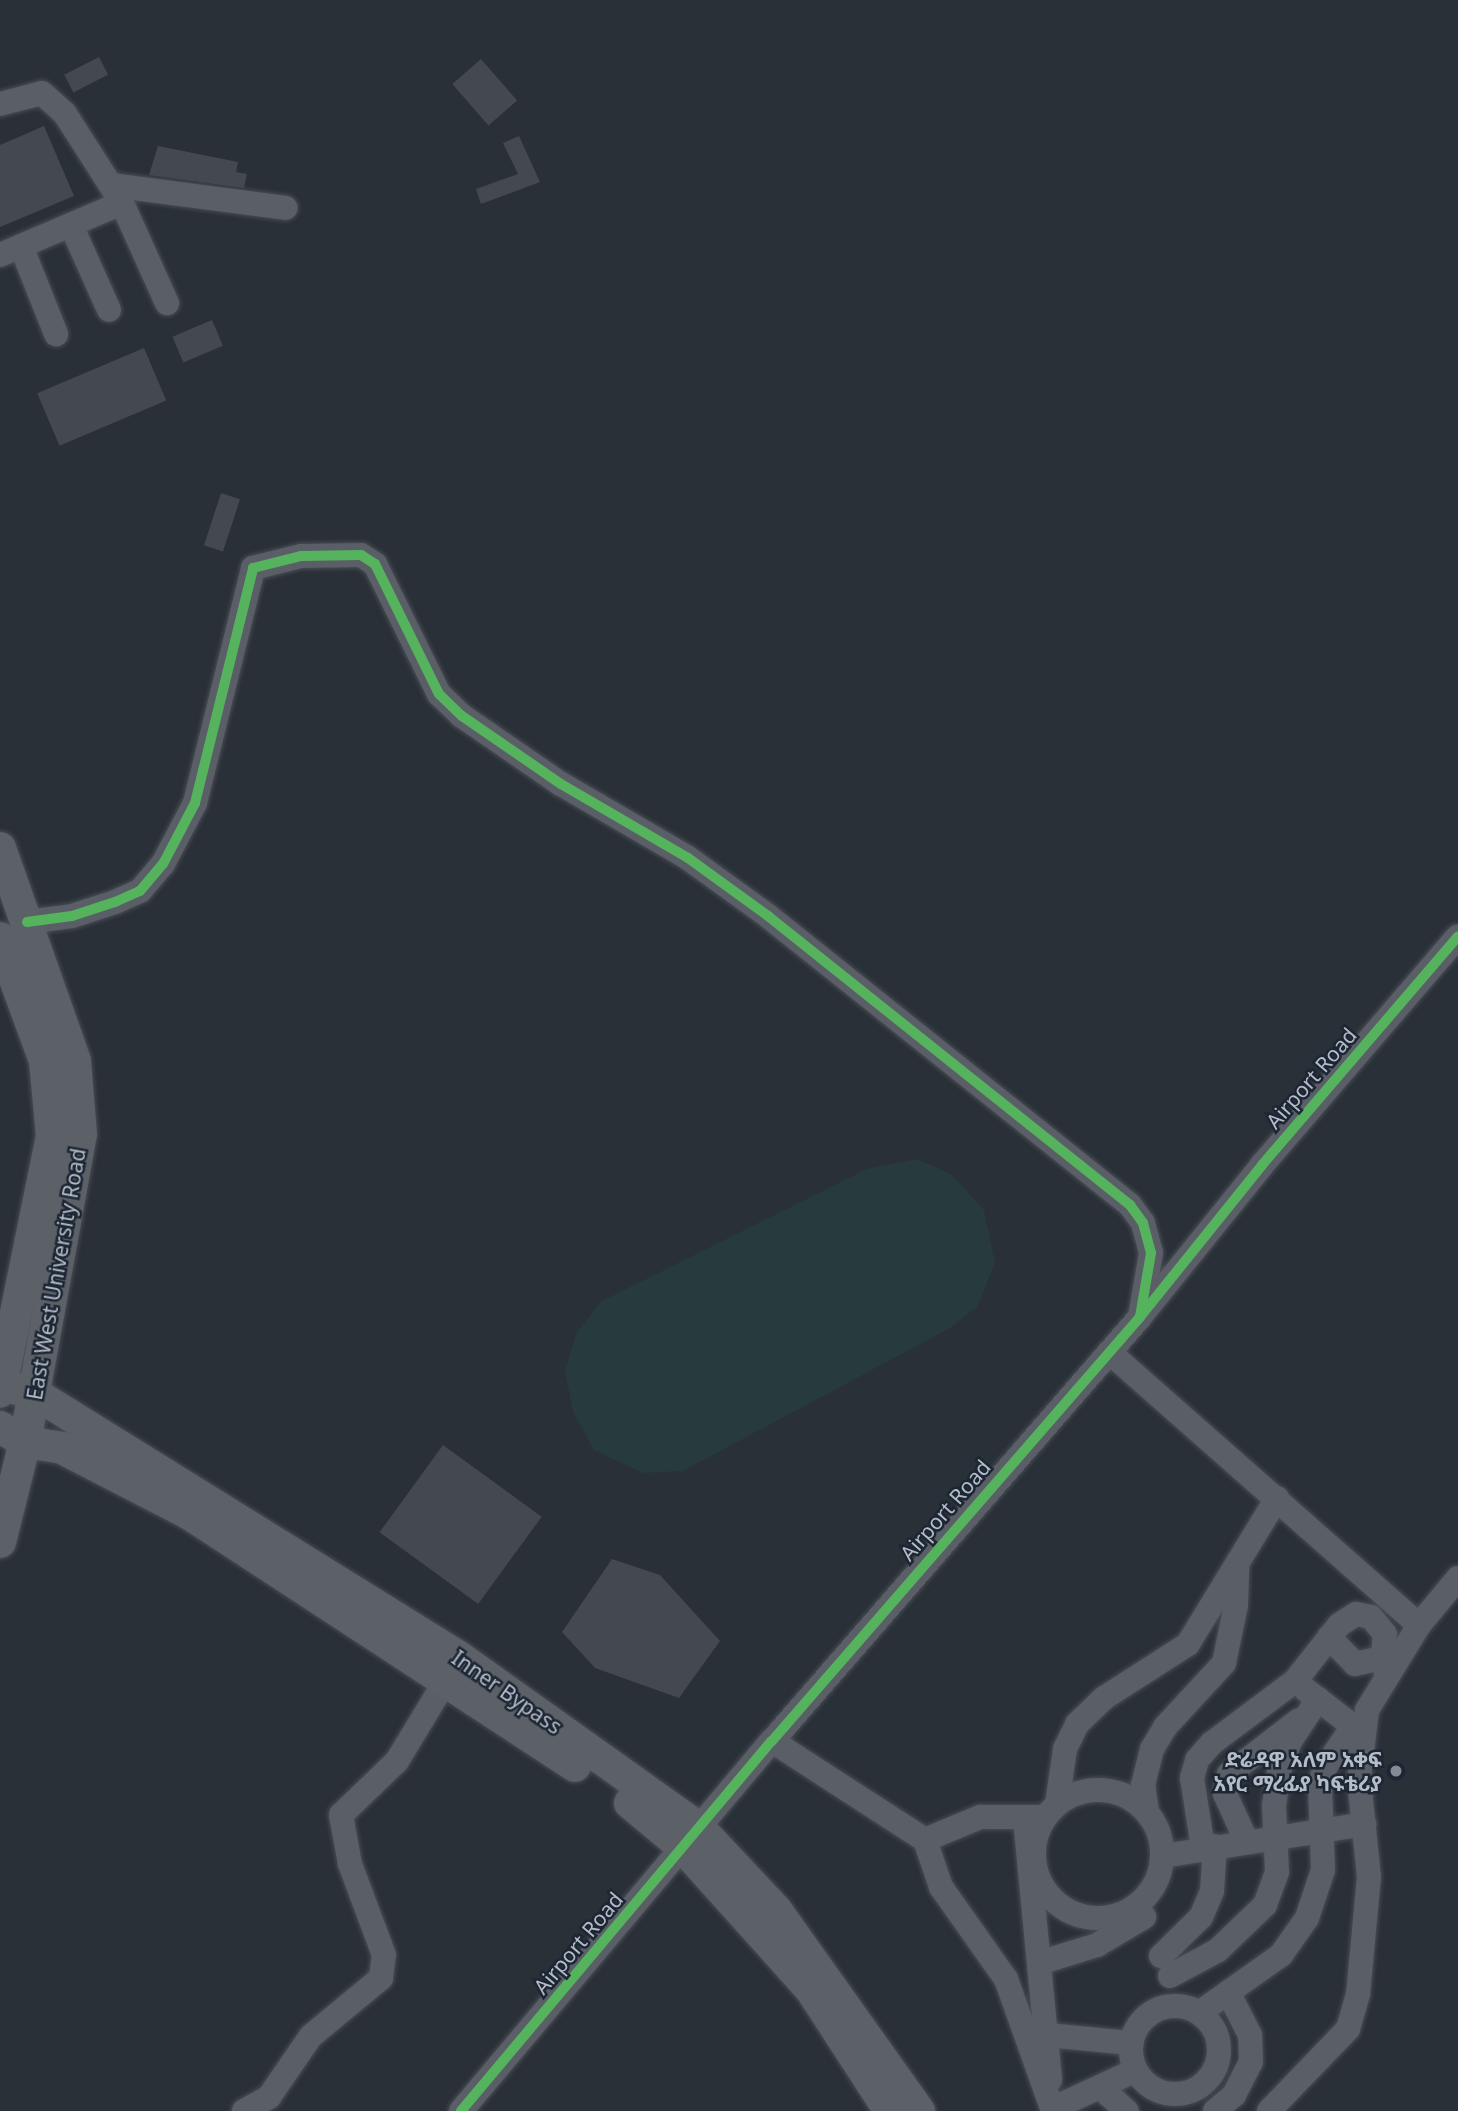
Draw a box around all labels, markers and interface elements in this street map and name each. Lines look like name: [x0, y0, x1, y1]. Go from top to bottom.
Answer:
street label: Airport Road: [1260, 1022, 1362, 1134]
street label: East West University Road: [21, 1146, 91, 1402]
street label: Airport Road: [894, 1454, 996, 1566]
street label: Inner Bypass: [447, 1645, 567, 1739]
place label: ድሬዳዋ አለም አቀፍ አየር ማረፊያ ካፍቴሪያ: [1214, 1746, 1382, 1796]
marker: ድሬዳዋ አለም አቀፍ አየር ማረፊያ ካፍቴሪያ: [1388, 1763, 1404, 1779]
street label: Airport Road: [528, 1887, 628, 1999]

